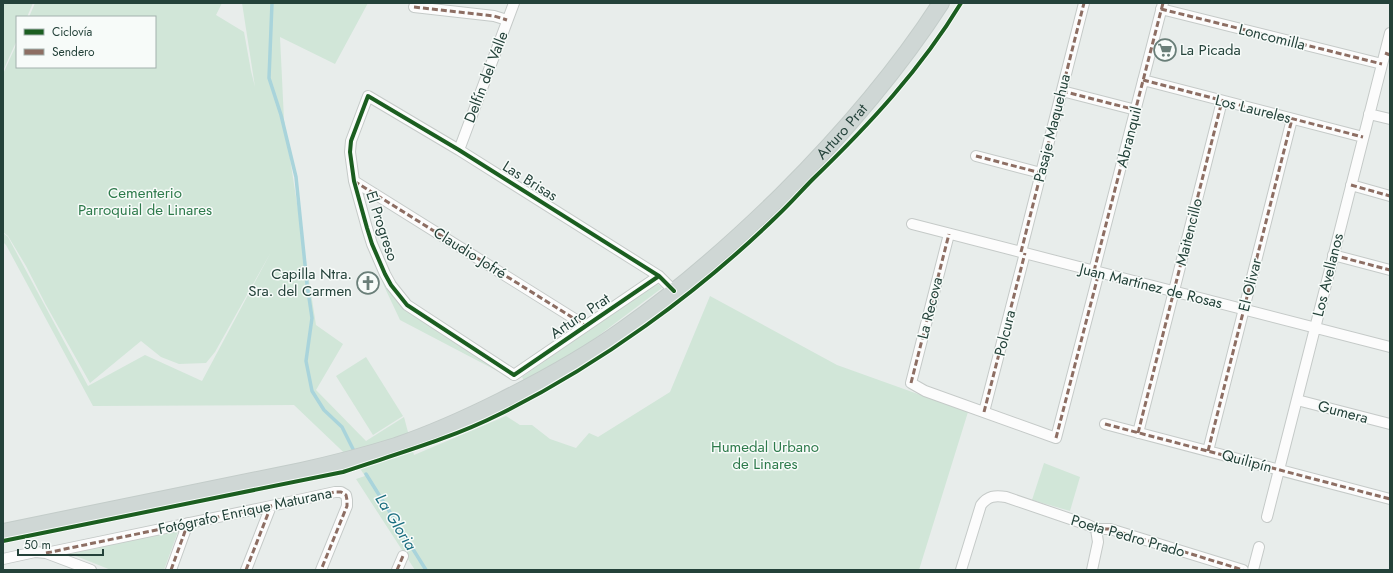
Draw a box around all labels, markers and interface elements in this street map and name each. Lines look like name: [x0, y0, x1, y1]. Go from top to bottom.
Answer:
legend: [16, 16, 156, 68]
street label: Loncomilla: [1236, 18, 1308, 56]
text: Ciclovía: [52, 23, 93, 41]
street label: Delfín del Valle: [458, 28, 514, 126]
supermarket icon: La Picada: [1152, 37, 1178, 63]
place label: La Picada: [1180, 39, 1241, 61]
text: Sendero: [52, 43, 95, 61]
street label: Pasaje Maquehua: [1028, 72, 1076, 184]
street label: Los Laureles: [1213, 89, 1293, 129]
street label: Arturo Prat: [811, 99, 873, 164]
street label: Abranquil: [1111, 104, 1147, 170]
street label: Las Brisas: [498, 155, 562, 207]
park label: Cementerio Parroquial de Linares: [78, 182, 212, 221]
street label: El Progreso: [360, 188, 404, 264]
street label: Maitencillo: [1170, 196, 1208, 268]
street label: Claudio Jofré: [429, 222, 511, 284]
street label: Los Avellanos: [1307, 231, 1349, 319]
street label: El Olivar: [1233, 255, 1267, 314]
street label: Juan Martínez de Rosas: [1075, 257, 1225, 314]
place label: Capilla Ntra. Sra. del Carmen: [248, 263, 352, 302]
church icon: Capilla Ntra. Sra. del Carmen: [355, 270, 381, 296]
street label: La Recova: [912, 275, 948, 341]
street label: Arturo Prat: [546, 288, 615, 344]
street label: Polcura: [989, 308, 1021, 358]
street label: Gumera: [1315, 395, 1371, 429]
park label: Humedal Urbano de Linares: [711, 436, 819, 475]
street label: Quilipín: [1219, 444, 1275, 478]
street label: Fotógrafo Enrique Maturana: [156, 482, 334, 540]
water label: La Gloria: [370, 489, 423, 555]
street label: Poeta Pedro Prado: [1068, 509, 1188, 563]
scale bar: [18, 531, 103, 557]
text: 50 m: [24, 536, 51, 554]

